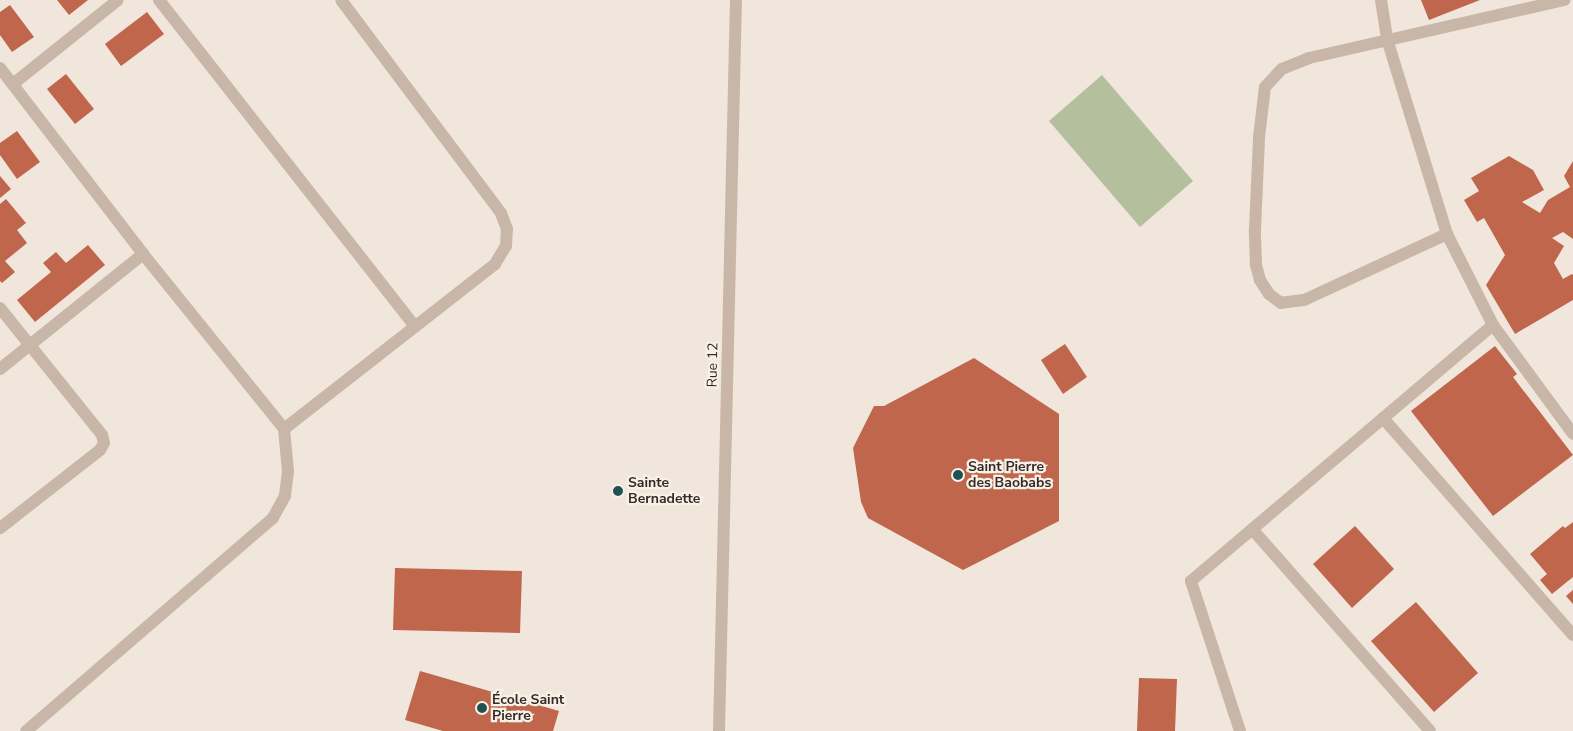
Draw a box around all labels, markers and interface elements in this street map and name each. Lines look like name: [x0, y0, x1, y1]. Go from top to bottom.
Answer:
street label: Rue 12: [704, 342, 722, 388]
place label: Saint Pierre des Baobabs: [968, 459, 1051, 492]
marker: Saint Pierre des Baobabs: [952, 469, 964, 481]
place label: Sainte Bernadette: [628, 475, 700, 508]
marker: Sainte Bernadette: [612, 485, 624, 497]
place label: École Saint Pierre: [492, 692, 564, 724]
marker: École Saint Pierre: [476, 702, 488, 714]

